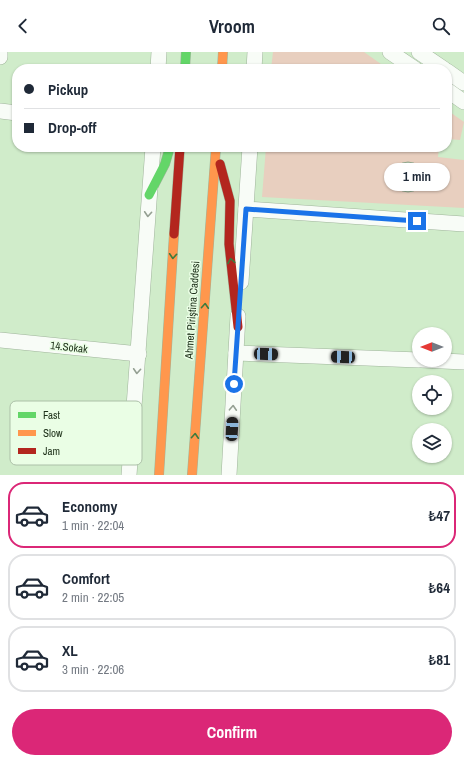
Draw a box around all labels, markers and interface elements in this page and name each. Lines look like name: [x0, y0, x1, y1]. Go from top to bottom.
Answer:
text: Vroom: [209, 14, 255, 39]
icon: back: [12, 15, 34, 37]
icon: search: [430, 15, 452, 37]
text: Pickup: [48, 79, 88, 100]
text: Drop-off: [48, 117, 97, 138]
callout: 1 min: [384, 163, 450, 191]
text: 1 min: [403, 168, 431, 185]
one-way arrow: [144, 211, 153, 217]
route end: [408, 212, 426, 230]
one-way arrow: [168, 253, 177, 259]
one-way arrow: [228, 257, 236, 264]
street label: Ahmet Piriştina Caddesi: [182, 260, 202, 361]
one-way arrow: [200, 303, 209, 309]
north arrow: [412, 327, 452, 367]
map controls: [412, 327, 452, 463]
street label: 14.Sokak: [50, 338, 89, 356]
car: [254, 348, 278, 360]
car: [331, 351, 355, 363]
one-way arrow: [133, 368, 142, 374]
route start: [225, 375, 243, 393]
button: locate: [412, 375, 452, 415]
legend: [10, 401, 142, 465]
one-way arrow: [228, 405, 237, 411]
text: Fast: [43, 408, 61, 422]
car: [225, 417, 239, 441]
button: layers: [412, 423, 452, 463]
text: Slow: [43, 426, 63, 440]
one-way arrow: [191, 433, 200, 439]
text: Jam: [43, 444, 60, 458]
text: Economy: [62, 496, 117, 517]
icon: car: [14, 497, 50, 533]
text: ₺47: [429, 505, 450, 526]
text: 1 min · 22:04: [62, 517, 124, 534]
text: Comfort: [62, 568, 110, 589]
icon: car: [14, 569, 50, 605]
text: ₺64: [429, 577, 450, 598]
text: 2 min · 22:05: [62, 589, 124, 606]
text: XL: [62, 640, 78, 661]
icon: car: [14, 641, 50, 677]
text: ₺81: [429, 649, 450, 670]
text: 3 min · 22:06: [62, 661, 124, 678]
button: Confirm: [12, 709, 452, 755]

